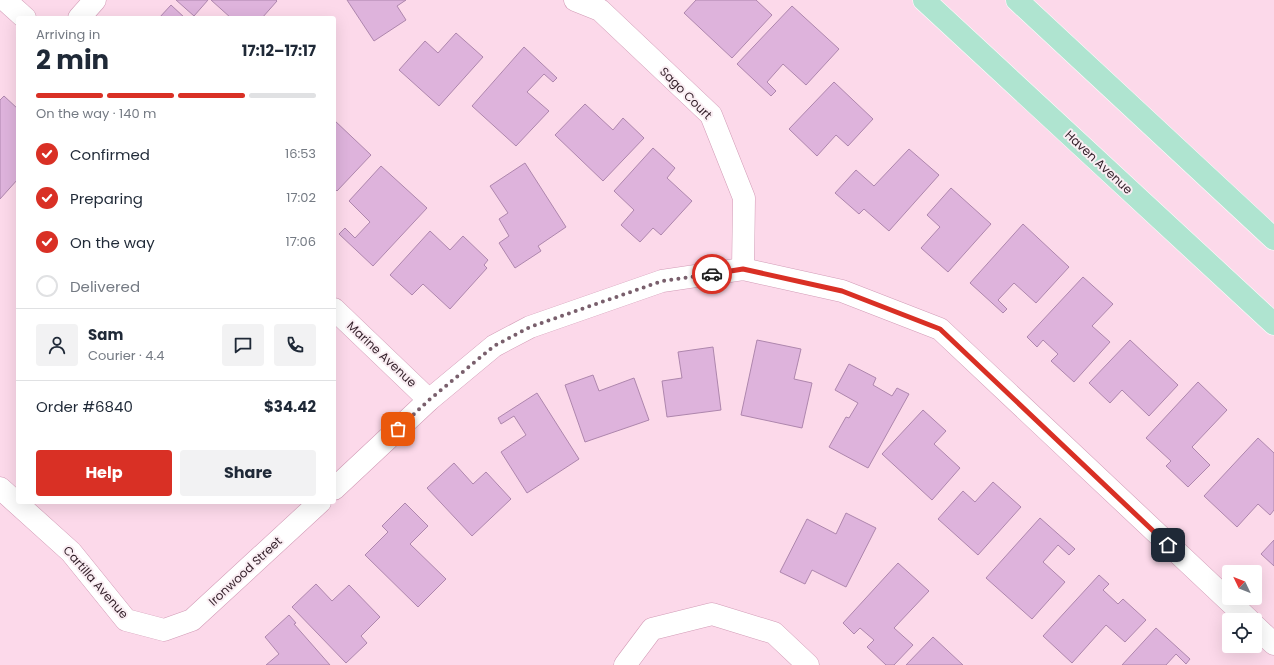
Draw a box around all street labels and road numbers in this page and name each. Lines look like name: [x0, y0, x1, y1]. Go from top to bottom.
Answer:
street label: Sago Court: [656, 63, 716, 123]
street label: Haven Avenue: [1062, 126, 1136, 198]
street label: Marine Avenue: [344, 317, 420, 391]
street label: Ironwood Street: [205, 533, 285, 609]
street label: Cartilla Avenue: [60, 542, 132, 622]

